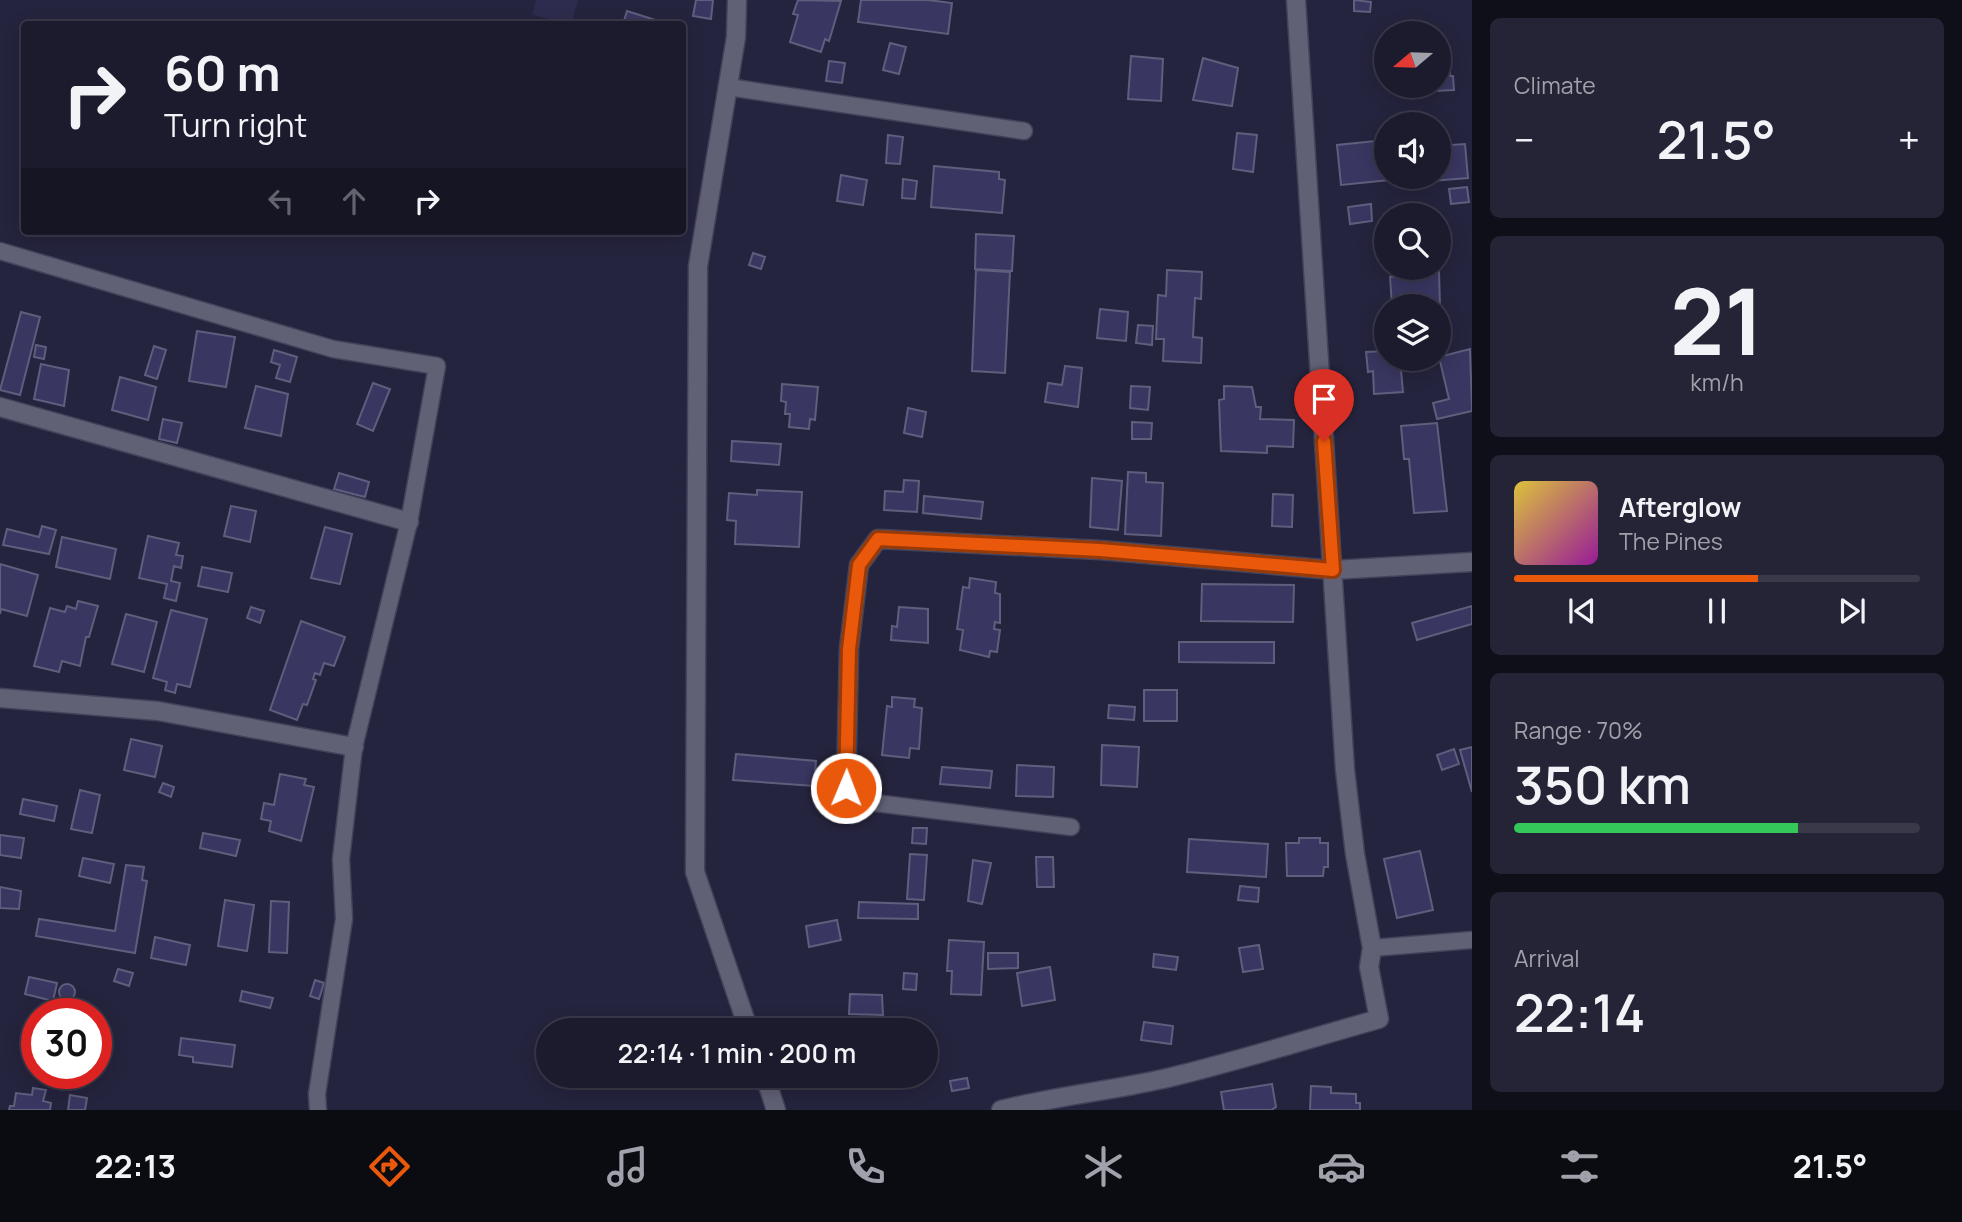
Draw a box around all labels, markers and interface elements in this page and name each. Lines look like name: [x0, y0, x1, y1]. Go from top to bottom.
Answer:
north arrow: [1374, 21, 1451, 98]
map controls: [1374, 21, 1451, 371]
text: 60 m: [164, 39, 281, 106]
icon: right: [49, 49, 140, 140]
text: Climate: [1514, 69, 1596, 101]
text: Turn right: [164, 103, 307, 147]
text: 21.5°: [1657, 104, 1776, 175]
button: sound: [1374, 112, 1451, 189]
text: −: [1514, 113, 1535, 165]
text: +: [1898, 113, 1920, 165]
icon: left: [262, 182, 300, 220]
icon: ahead: [335, 182, 373, 220]
icon: right: [408, 182, 446, 220]
button: search: [1374, 203, 1451, 280]
text: 21: [1670, 258, 1764, 382]
button: layers: [1374, 294, 1451, 371]
text: km/h: [1690, 366, 1744, 398]
pin: [1294, 369, 1354, 441]
icon: arrive: [1305, 380, 1343, 418]
text: Afterglow: [1619, 489, 1741, 525]
text: The Pines: [1619, 525, 1723, 557]
icon: previous: [1563, 592, 1601, 630]
icon: pause: [1698, 592, 1736, 630]
icon: next: [1833, 592, 1871, 630]
text: Range · 70%: [1514, 714, 1643, 746]
text: 350 km: [1514, 749, 1691, 820]
position arrow: [809, 751, 883, 825]
text: Arrival: [1514, 942, 1580, 974]
text: 22:14: [1514, 977, 1645, 1048]
speed limit sign: 30: [21, 998, 112, 1089]
text: 22:14 · 1 min · 200 m: [618, 1035, 856, 1071]
icon: directions: [365, 1142, 414, 1191]
icon: music: [603, 1142, 652, 1191]
icon: phone: [841, 1142, 890, 1191]
icon: climate: [1079, 1142, 1128, 1191]
icon: car: [1317, 1142, 1366, 1191]
icon: filters: [1555, 1142, 1604, 1191]
text: 22:13: [94, 1144, 176, 1188]
text: 21.5°: [1793, 1144, 1868, 1188]

